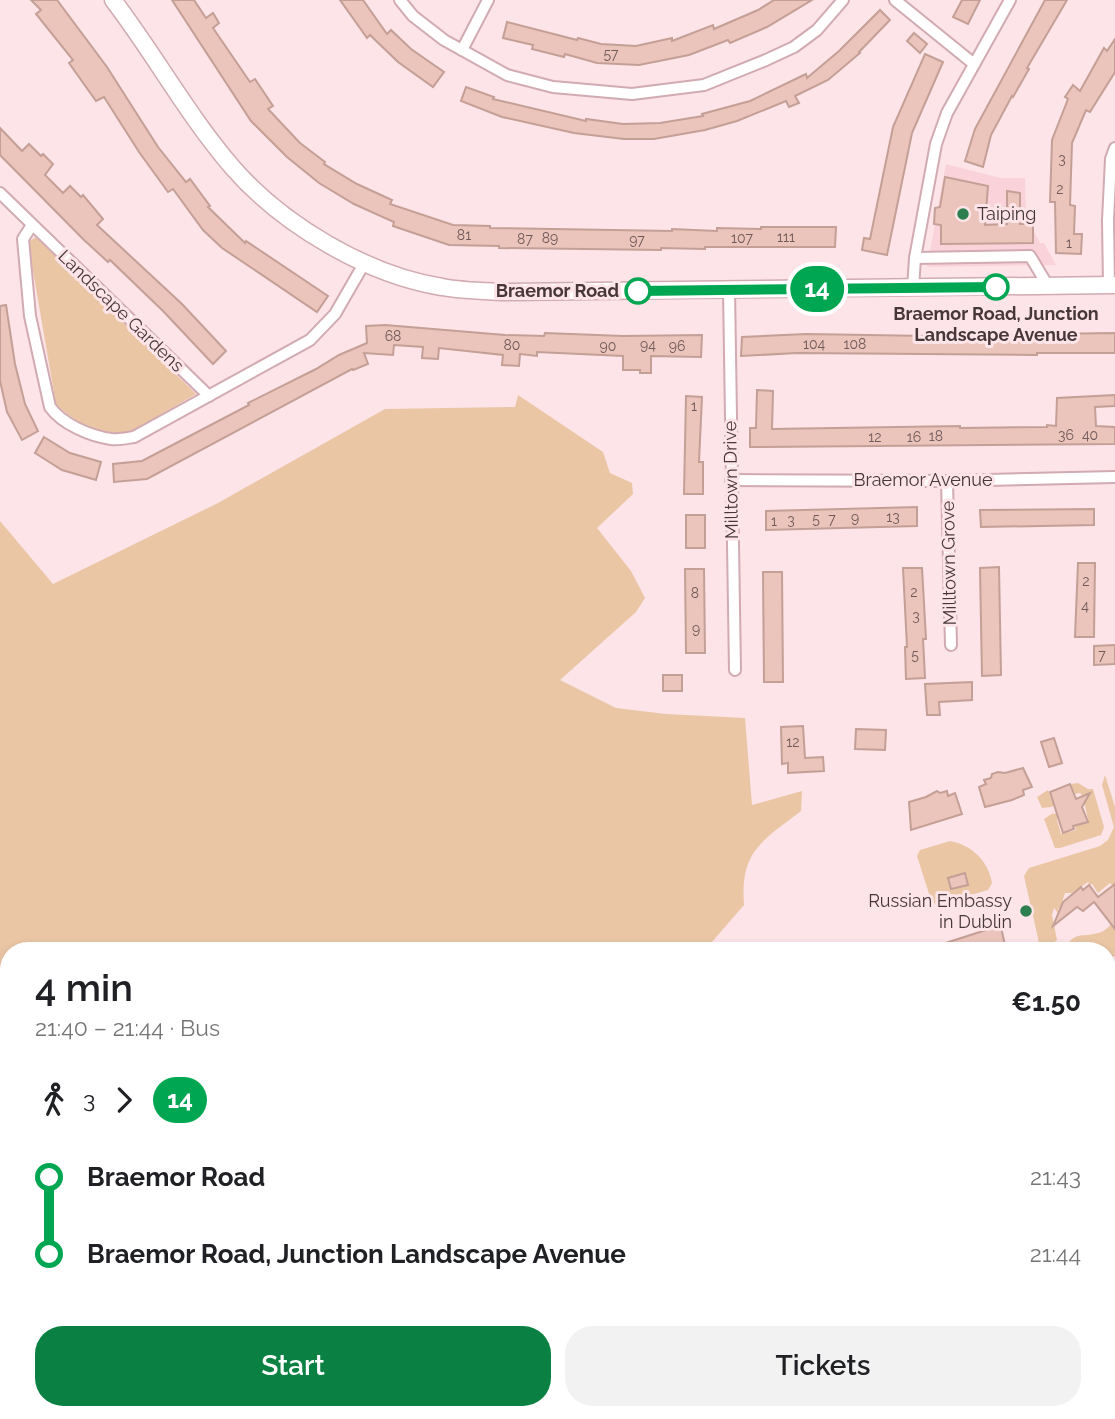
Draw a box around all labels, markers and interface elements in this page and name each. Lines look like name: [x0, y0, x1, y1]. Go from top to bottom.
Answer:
house number: 57: [603, 46, 619, 62]
house number: 3: [1058, 151, 1066, 167]
house number: 2: [1056, 181, 1064, 197]
place label: Taiping: [977, 203, 1036, 224]
marker: Taiping: [955, 206, 971, 222]
house number: 81: [457, 227, 471, 243]
house number: 111: [777, 229, 795, 245]
house number: 89: [542, 230, 558, 246]
house number: 107: [731, 230, 753, 246]
house number: 87: [517, 231, 533, 247]
house number: 97: [629, 232, 645, 248]
house number: 1: [1066, 235, 1072, 251]
street label: Landscape Gardens: [54, 245, 189, 376]
line badge: 14: [786, 266, 848, 312]
text: 14: [804, 274, 830, 303]
marker: Braemor Road, Junction Landscape Avenue: [983, 274, 1009, 300]
marker: Braemor Road: [625, 278, 651, 304]
place label: Braemor Road: [496, 280, 619, 301]
place label: Braemor Road, Junction Landscape Avenue: [893, 303, 1099, 345]
house number: 68: [385, 328, 401, 344]
house number: 104: [803, 336, 825, 352]
house number: 108: [844, 336, 866, 352]
house number: 80: [504, 337, 520, 353]
house number: 94: [640, 337, 656, 353]
house number: 90: [600, 338, 616, 354]
house number: 96: [669, 338, 685, 354]
house number: 1: [691, 398, 697, 414]
street label: Milltown Drive: [719, 420, 742, 539]
house number: 36: [1058, 427, 1074, 443]
house number: 40: [1082, 427, 1098, 443]
house number: 18: [929, 428, 943, 444]
house number: 12: [868, 429, 882, 445]
house number: 16: [907, 429, 921, 445]
street label: Braemor Avenue: [854, 469, 993, 490]
street label: Milltown Grove: [937, 500, 960, 625]
house number: 13: [886, 509, 900, 525]
house number: 9: [851, 510, 859, 526]
house number: 5: [812, 511, 820, 527]
house number: 7: [828, 511, 836, 527]
house number: 3: [787, 512, 795, 528]
house number: 1: [771, 513, 777, 529]
house number: 2: [1082, 573, 1090, 589]
house number: 2: [910, 584, 918, 600]
house number: 8: [691, 585, 699, 601]
house number: 4: [1081, 598, 1089, 614]
house number: 3: [912, 608, 920, 624]
house number: 9: [692, 621, 700, 637]
house number: 5: [911, 647, 919, 663]
house number: 7: [1098, 647, 1106, 663]
house number: 12: [786, 734, 800, 750]
place label: Russian Embassy in Dublin: [868, 890, 1012, 932]
marker: Russian Embassy in Dublin: [1018, 903, 1034, 919]
text: 4 min: [35, 965, 133, 1010]
text: €1.50: [1011, 987, 1081, 1017]
text: 21:40 – 21:44 · Bus: [35, 1014, 220, 1041]
icon: walk: [35, 1081, 73, 1119]
icon: forward: [105, 1081, 143, 1119]
text: 14: [167, 1085, 193, 1114]
text: 3: [83, 1086, 95, 1113]
text: Braemor Road: [87, 1162, 265, 1192]
text: 21:43: [1030, 1163, 1081, 1190]
text: Braemor Road, Junction Landscape Avenue: [87, 1239, 626, 1269]
text: 21:44: [1030, 1240, 1081, 1267]
button: Start: [35, 1326, 551, 1406]
button: Tickets: [565, 1326, 1081, 1406]

